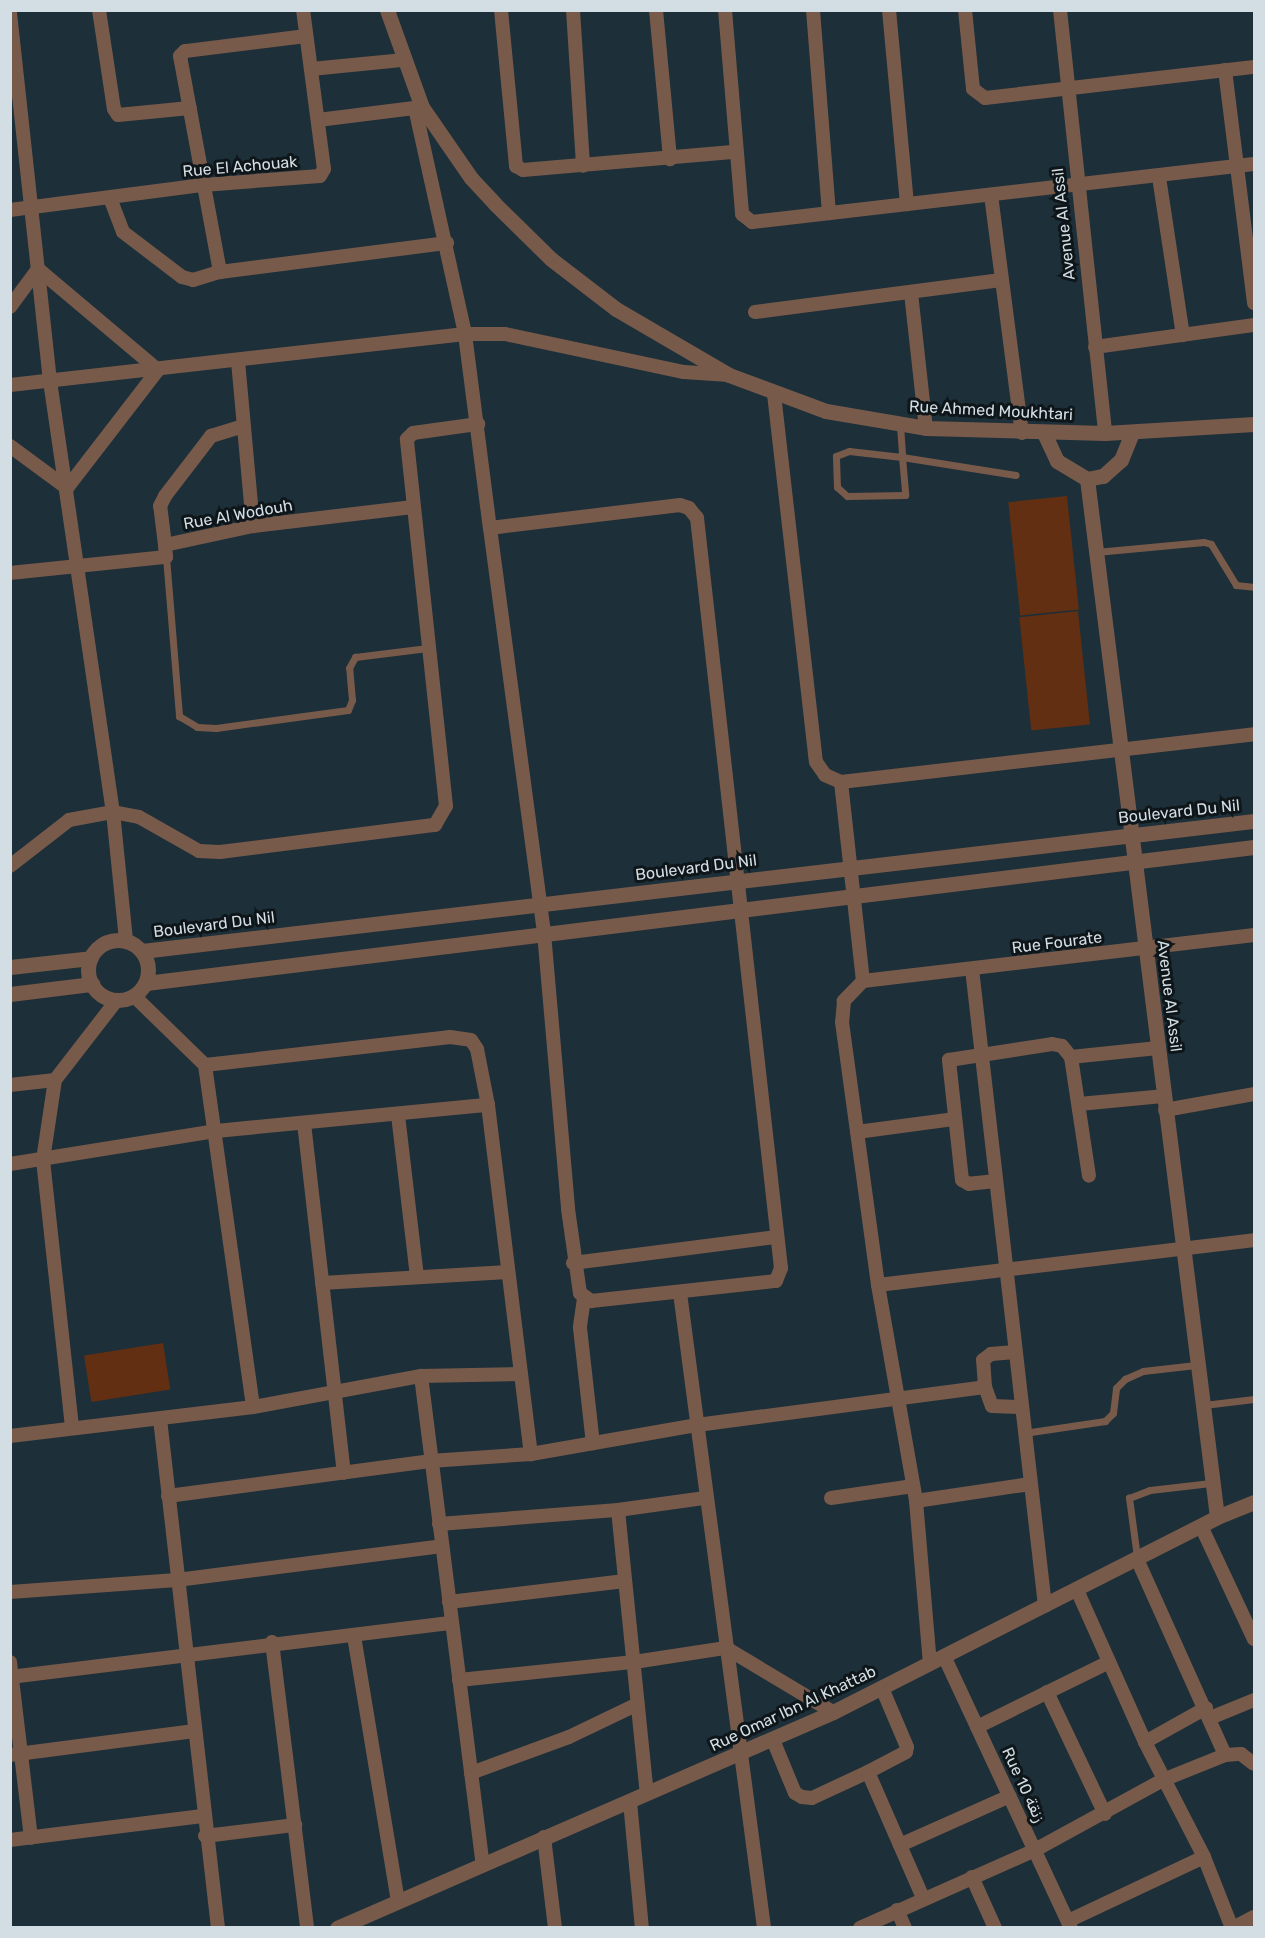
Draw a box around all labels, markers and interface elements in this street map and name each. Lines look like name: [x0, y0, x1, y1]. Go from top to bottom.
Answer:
street label: Rue El Achouak: [182, 152, 298, 182]
street label: Avenue Al Assil: [1049, 167, 1079, 281]
street label: Rue Ahmed Moukhtari: [908, 397, 1074, 425]
street label: Rue Al Wodouh: [182, 496, 294, 534]
street label: Boulevard Du Nil: [1117, 796, 1241, 828]
street label: Boulevard Du Nil: [634, 851, 758, 885]
street label: Boulevard Du Nil: [152, 908, 276, 942]
street label: Rue Fourate: [1011, 928, 1103, 958]
street label: Avenue Al Assil: [1153, 939, 1185, 1053]
street label: Rue Omar Ibn Al Khattab: [707, 1662, 879, 1756]
street label: Rue 10 زنقة: [997, 1744, 1049, 1826]

